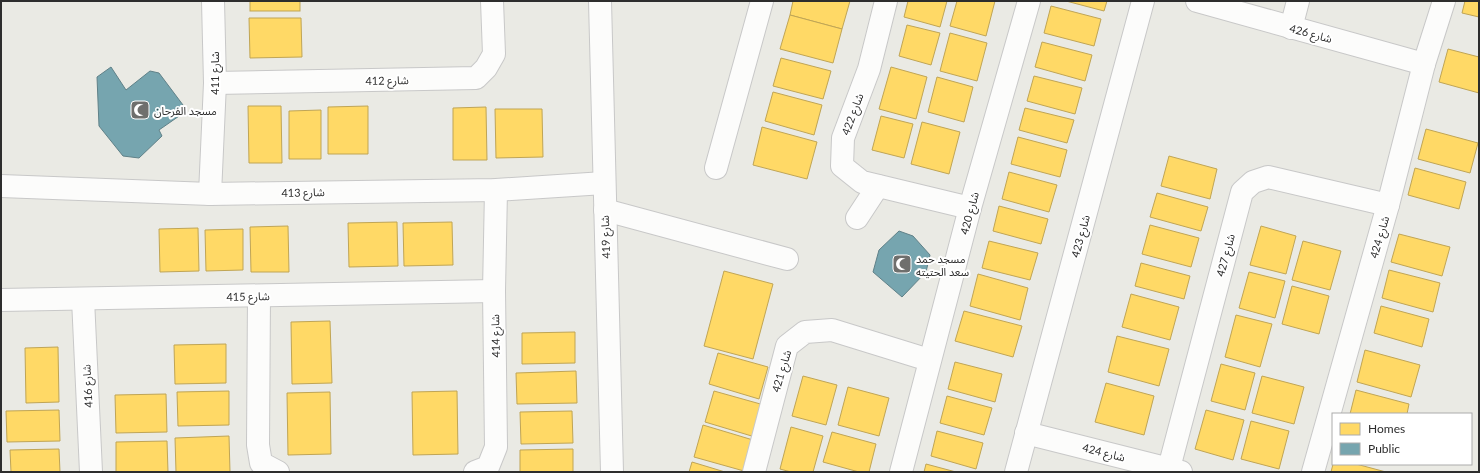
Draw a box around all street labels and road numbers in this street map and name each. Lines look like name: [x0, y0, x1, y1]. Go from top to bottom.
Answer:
street label: شارع 426: [1288, 21, 1334, 47]
street label: شارع 411: [208, 51, 223, 95]
street label: شارع 412: [365, 73, 409, 89]
street label: شارع 422: [838, 91, 868, 137]
street label: شارع 413: [281, 185, 325, 201]
street label: شارع 420: [957, 190, 983, 236]
street label: شارع 423: [1068, 213, 1094, 259]
street label: شارع 424: [1367, 214, 1393, 260]
street label: شارع 419: [598, 215, 614, 259]
street label: شارع 427: [1213, 232, 1239, 278]
street label: شارع 415: [226, 289, 270, 305]
street label: شارع 414: [488, 314, 504, 358]
street label: شارع 421: [769, 348, 795, 394]
street label: شارع 416: [79, 364, 97, 408]
street label: شارع 424: [1081, 440, 1127, 466]

